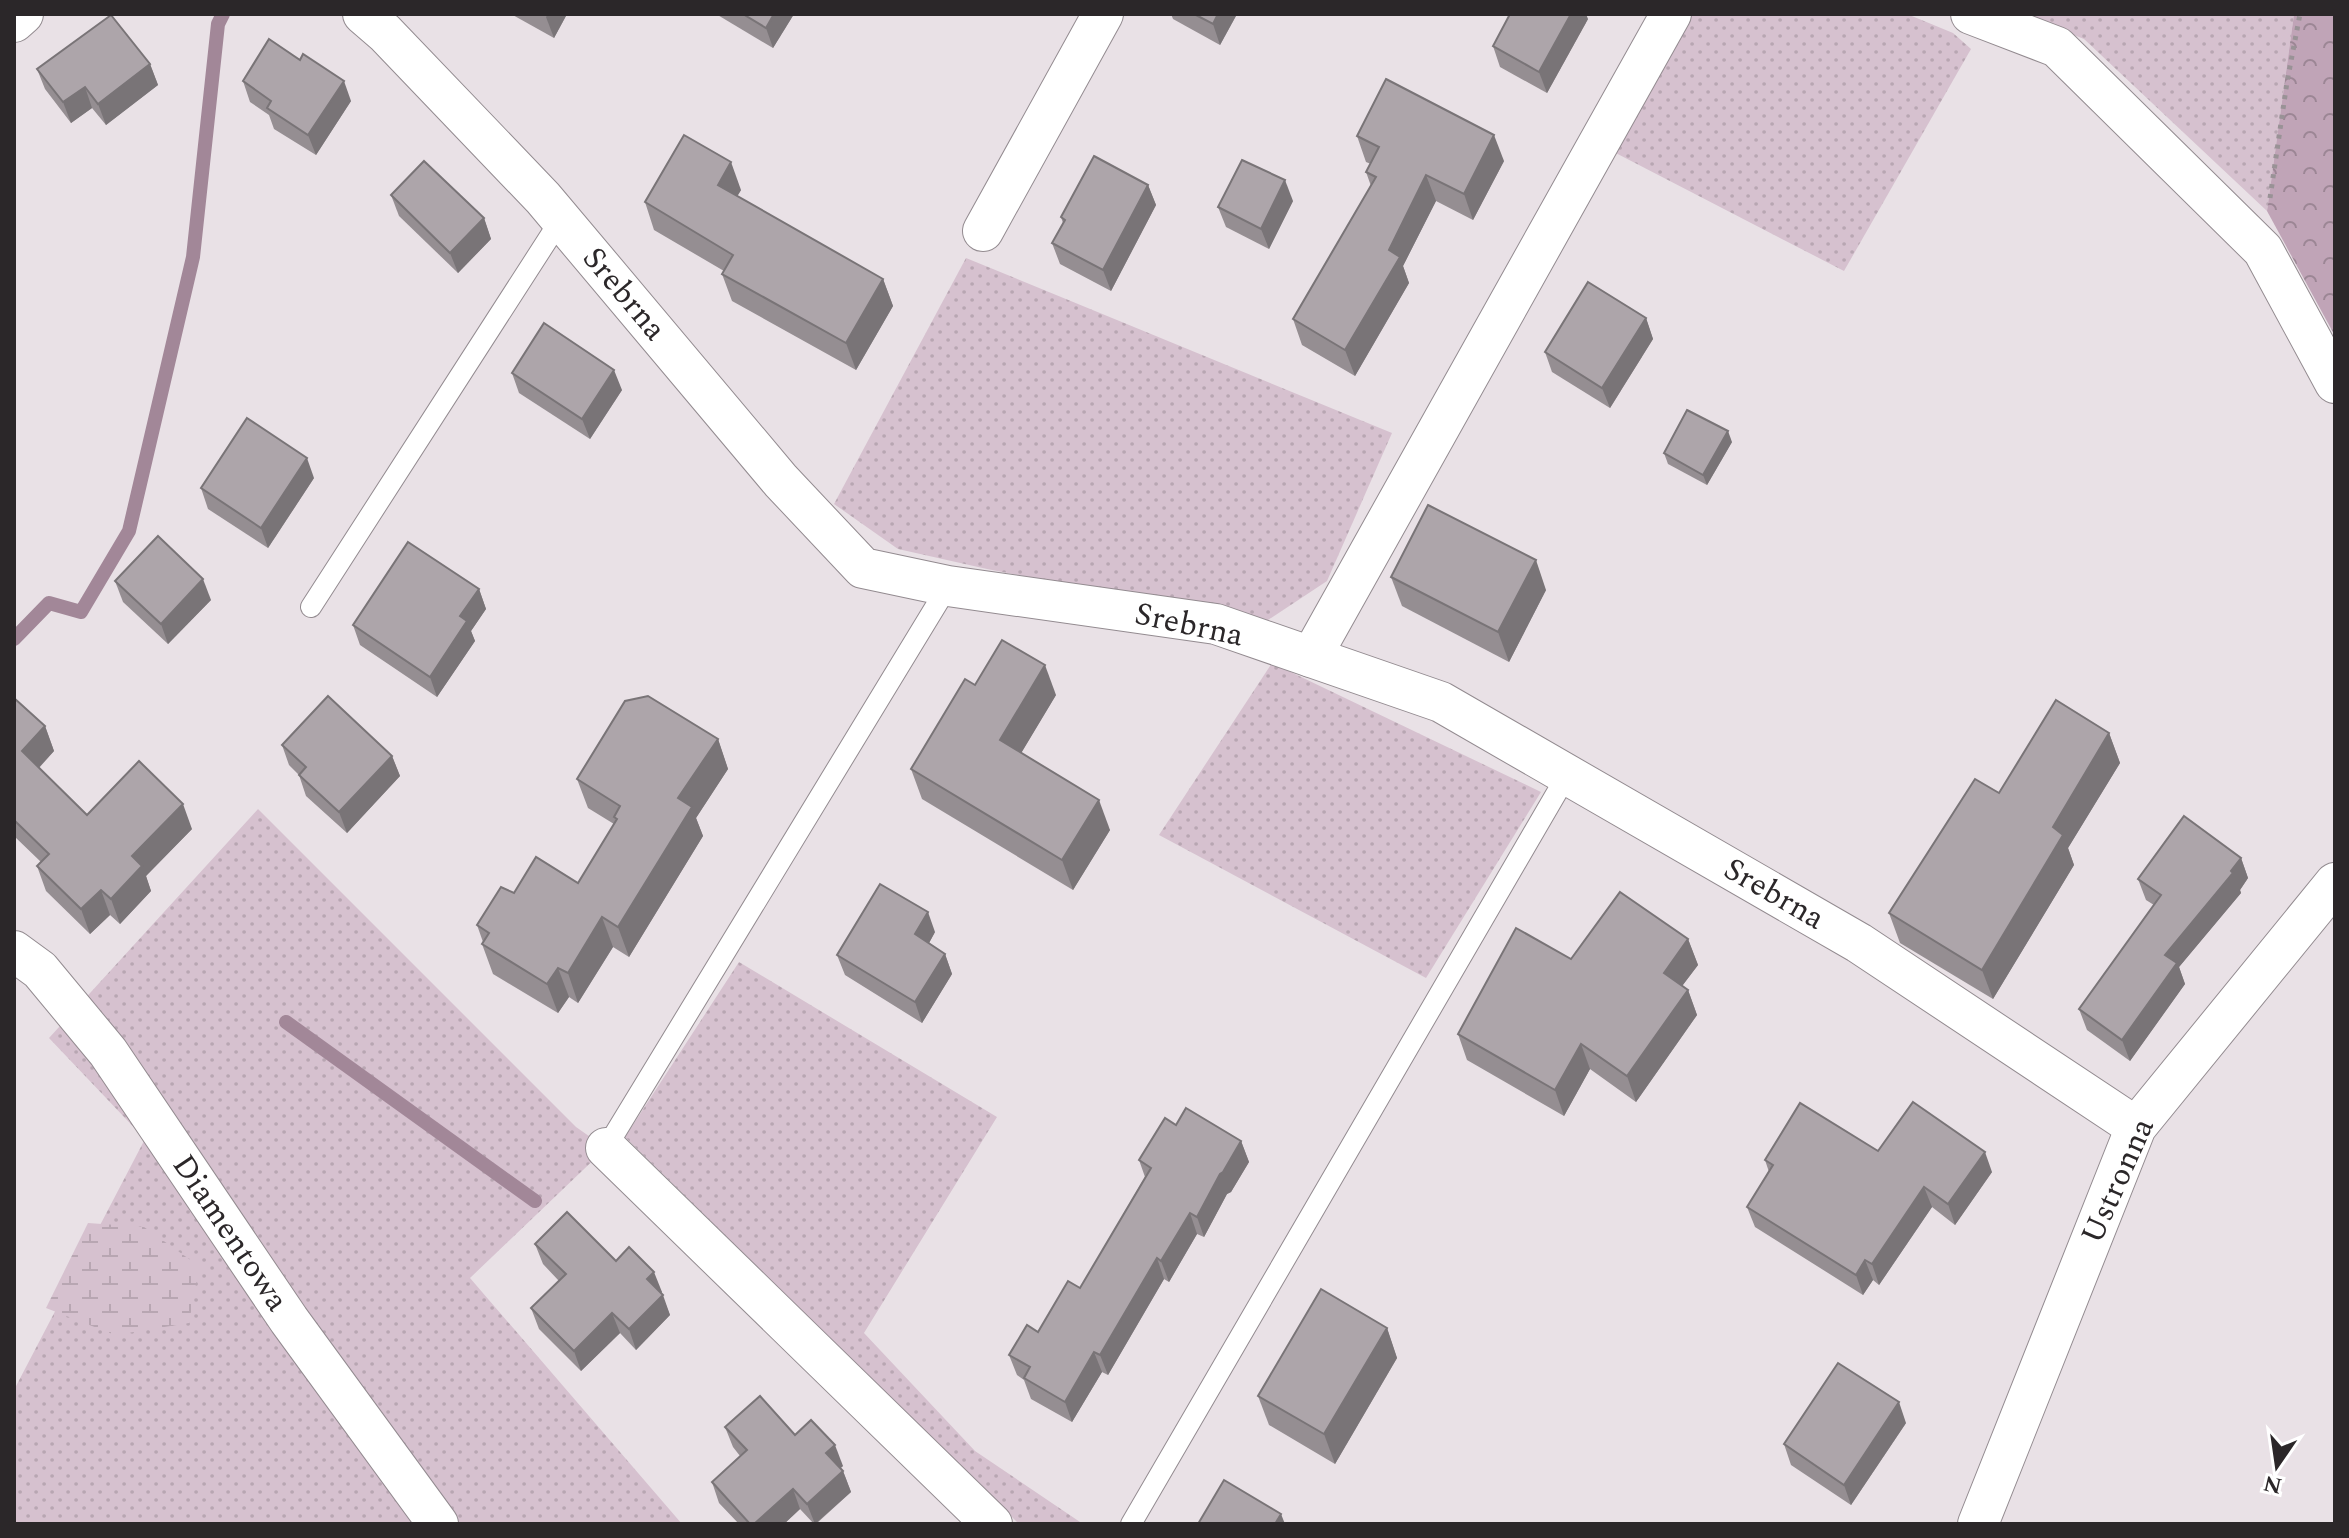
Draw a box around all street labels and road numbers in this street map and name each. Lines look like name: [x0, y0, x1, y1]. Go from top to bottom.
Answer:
street label: Srebrna: [570, 236, 678, 352]
street label: Srebrna: [1130, 590, 1248, 660]
street label: Srebrna: [1714, 845, 1834, 943]
street label: Ustronna: [2069, 1110, 2168, 1252]
street label: Diamentowa: [159, 1144, 301, 1322]

